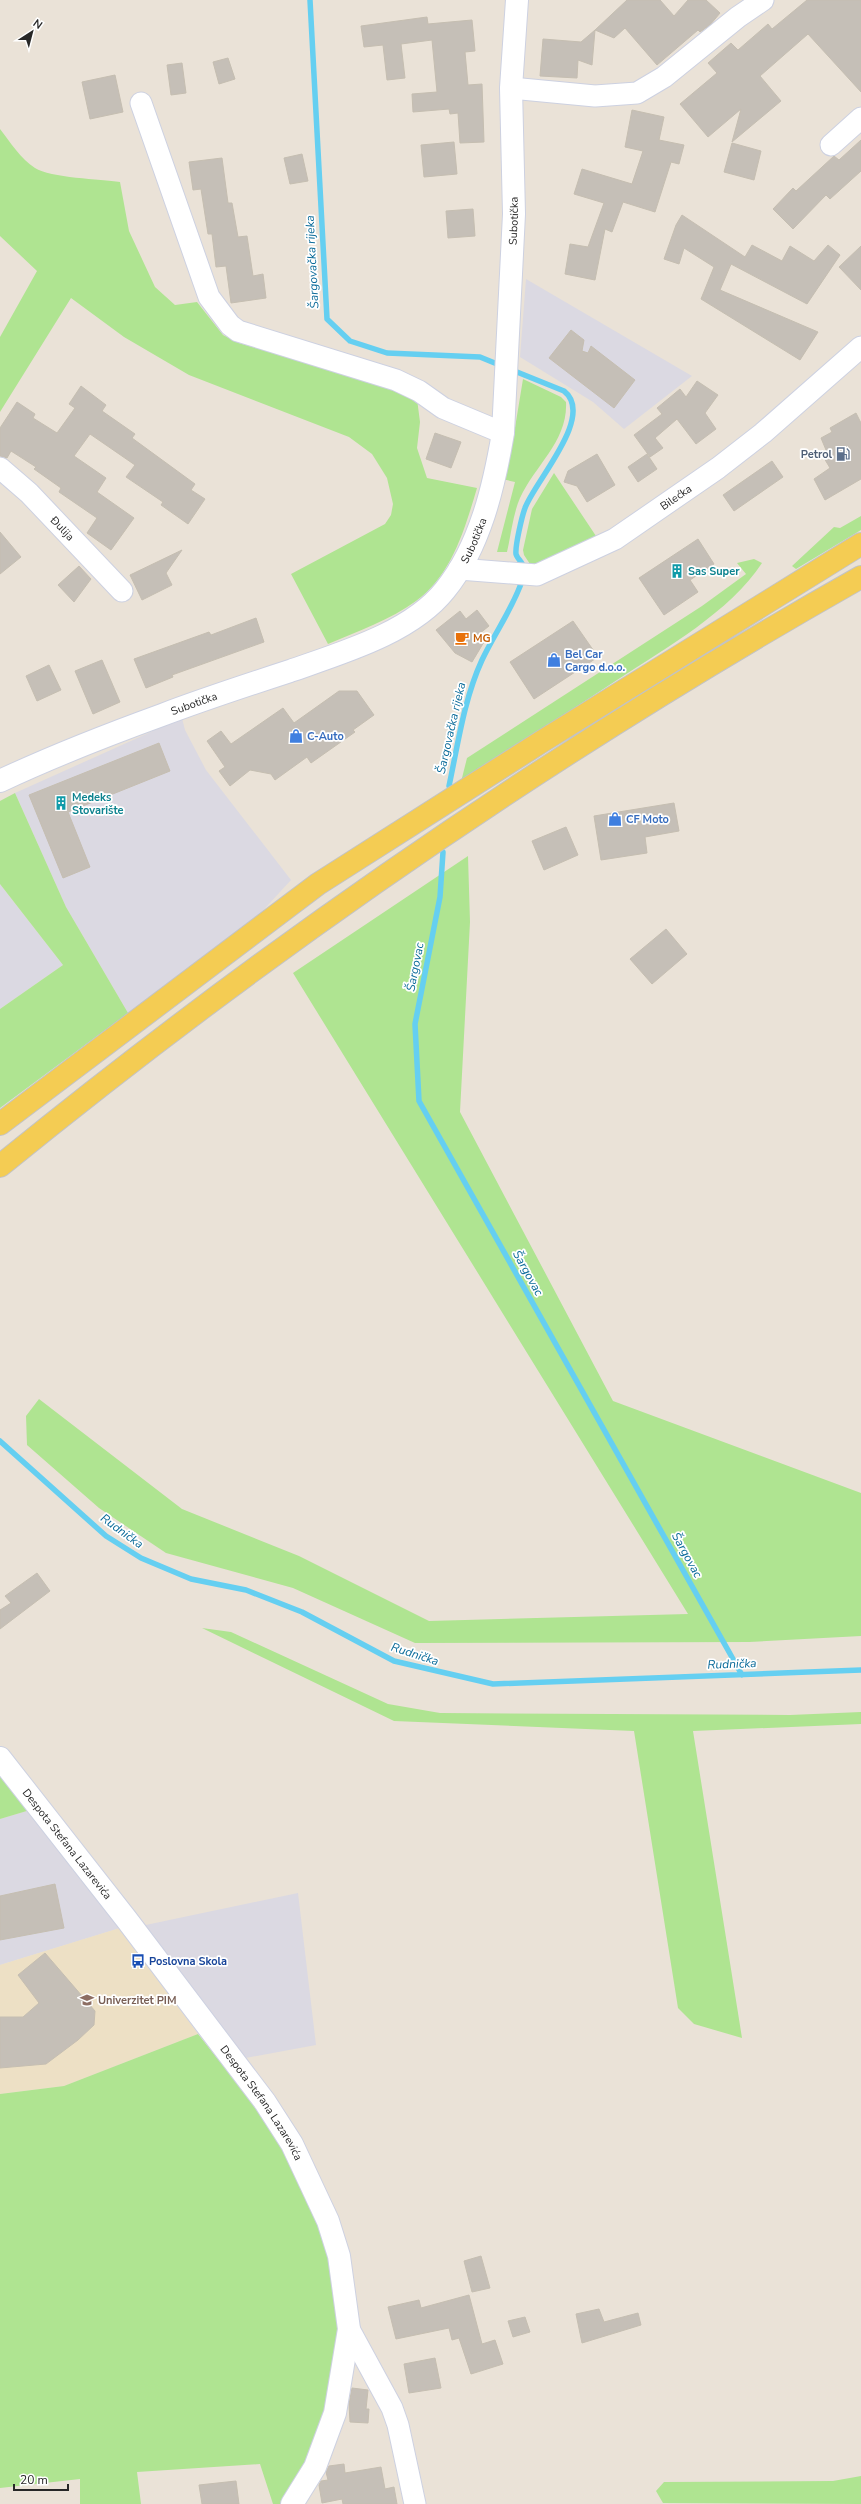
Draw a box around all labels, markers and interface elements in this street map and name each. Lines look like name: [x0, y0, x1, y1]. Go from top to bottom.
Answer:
north arrow: [12, 12, 52, 52]
text: N: [30, 16, 45, 33]
street label: Subotička: [505, 196, 522, 245]
water label: Šargovačka rijeka: [302, 215, 322, 309]
fuel station icon: Petrol: [835, 446, 851, 462]
place label: Petrol: [801, 447, 832, 462]
street label: Bilećka: [657, 481, 695, 514]
street label: Đulija: [46, 512, 78, 544]
street label: Subotička: [457, 516, 490, 566]
building icon: Sas Super: [669, 563, 685, 579]
place label: Sas Super: [688, 564, 740, 579]
cafe icon: MG: [454, 630, 470, 646]
place label: MG: [473, 631, 491, 646]
place label: Bel Car Cargo d.o.o.: [565, 647, 625, 675]
shop icon: Bel Car Cargo d.o.o.: [546, 652, 562, 668]
water label: Šargovačka rijeka: [433, 681, 469, 775]
street label: Subotička: [169, 689, 219, 719]
shop icon: C-Auto: [288, 728, 304, 744]
place label: C-Auto: [307, 729, 344, 744]
place label: Medeks Stovarište: [72, 790, 124, 818]
building icon: Medeks Stovarište: [53, 795, 69, 811]
shop icon: CF Moto: [607, 811, 623, 827]
place label: CF Moto: [626, 812, 669, 827]
water label: Šargovac: [402, 941, 428, 993]
water label: Šargovac: [509, 1247, 547, 1299]
water label: Rudnička: [97, 1510, 147, 1552]
water label: Šargovac: [668, 1529, 706, 1581]
water label: Rudnička: [389, 1639, 441, 1669]
water label: Rudnička: [707, 1655, 757, 1673]
street label: Despota Stefana Lazarevića: [19, 1786, 115, 1903]
bus stop icon: Poslovna Skola: [130, 1953, 146, 1969]
place label: Poslovna Skola: [149, 1954, 227, 1969]
school or university icon: Univerzitet PIM: [79, 1992, 95, 2008]
place label: Univerzitet PIM: [98, 1993, 177, 2008]
street label: Despota Stefana Lazarevića: [217, 2042, 306, 2163]
scale bar: [14, 2466, 68, 2492]
text: 20 m: [20, 2472, 48, 2488]

